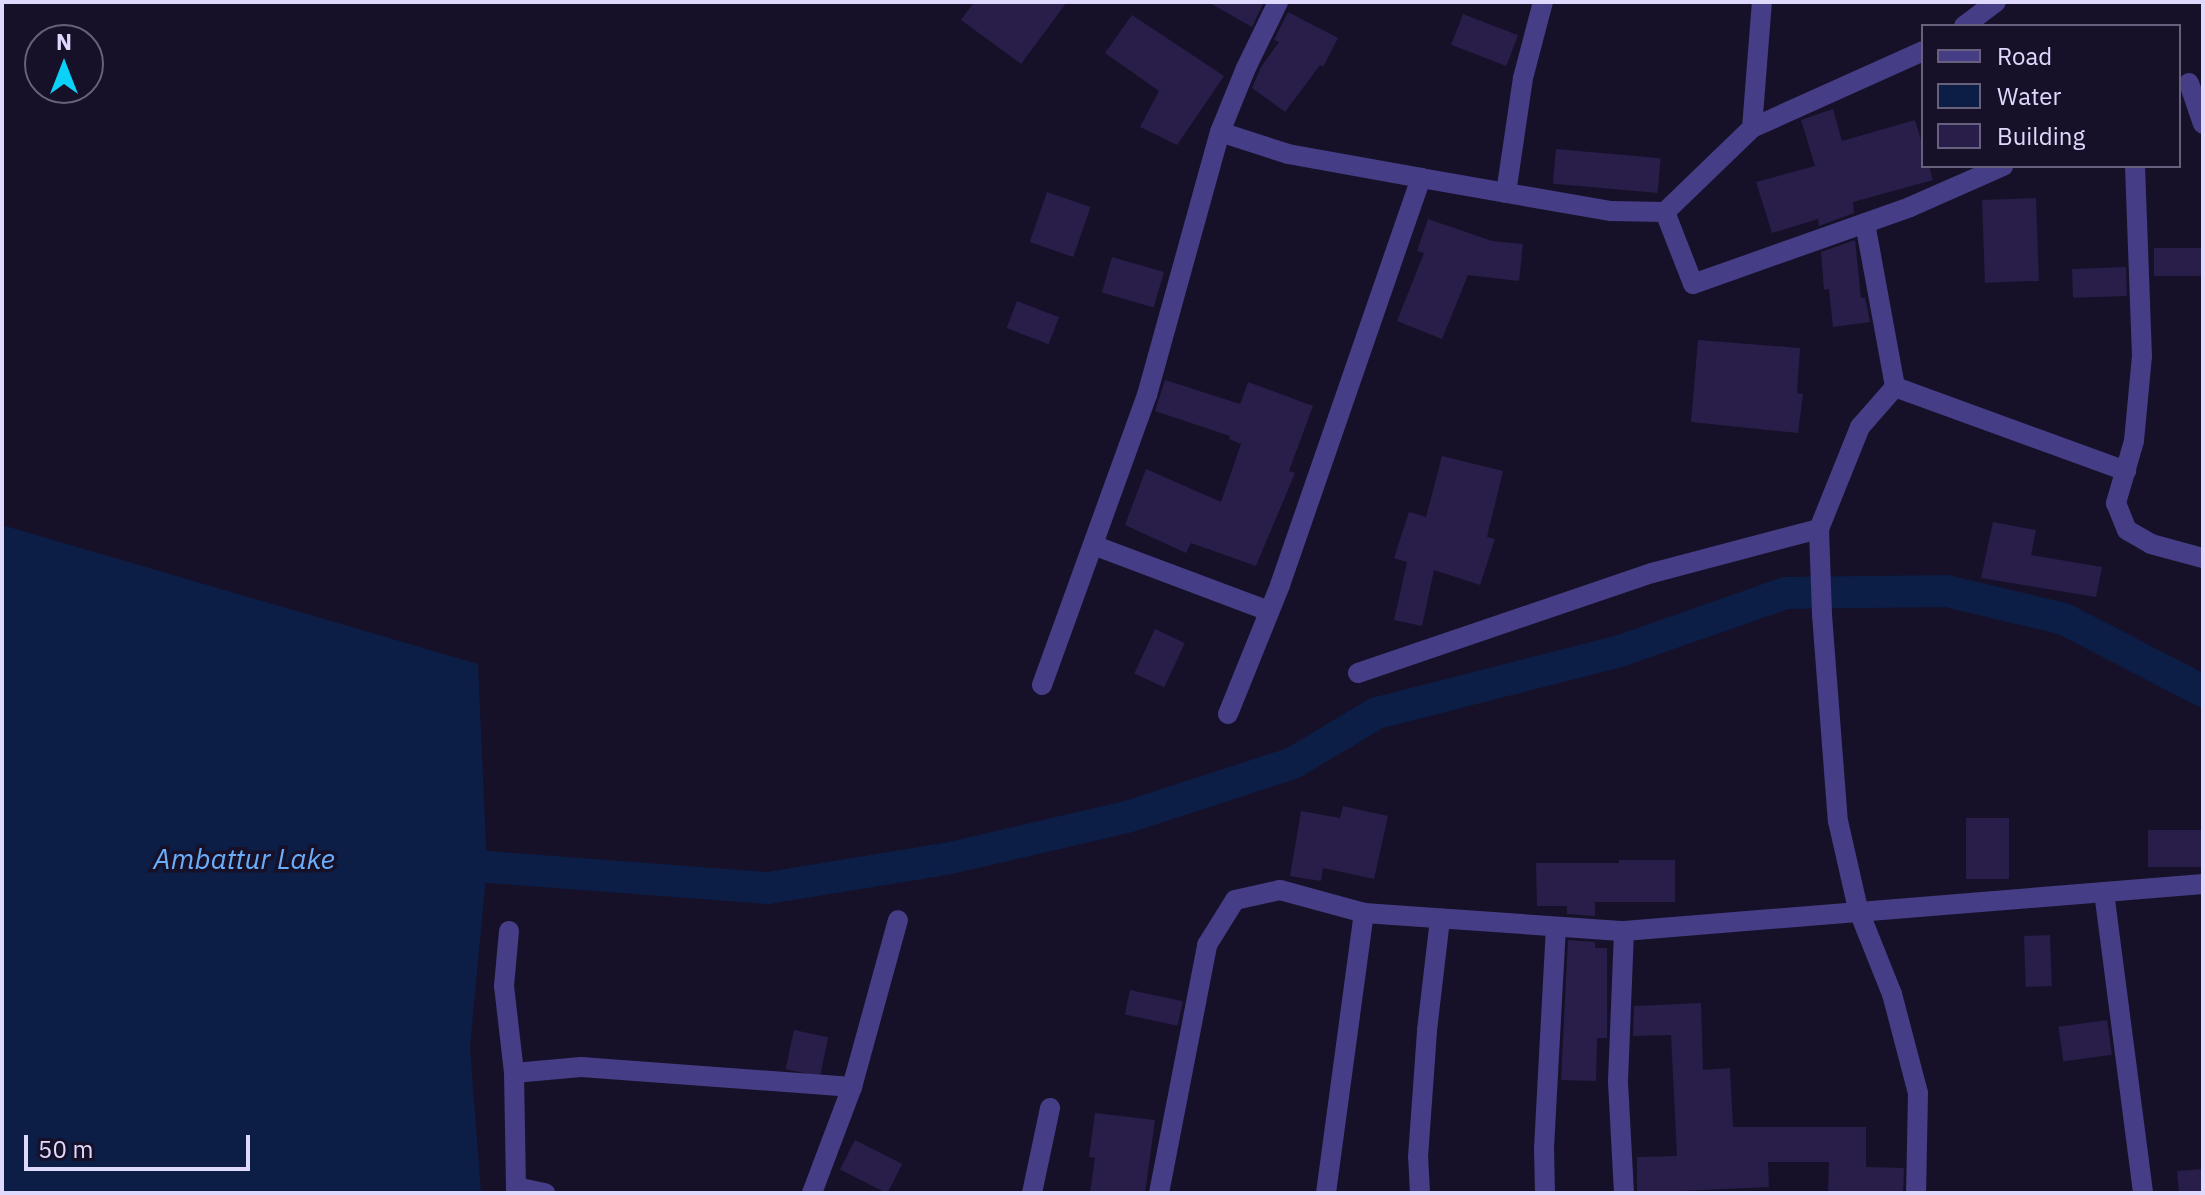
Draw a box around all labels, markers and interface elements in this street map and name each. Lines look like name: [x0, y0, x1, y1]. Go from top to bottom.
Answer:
north arrow: [24, 24, 104, 104]
legend: [1921, 24, 2181, 168]
text: N: [56, 27, 72, 56]
text: Road: [1997, 40, 2052, 72]
text: Water: [1997, 80, 2061, 112]
text: Building: [1997, 120, 2085, 152]
water label: Ambattur Lake: [153, 842, 335, 876]
scale bar: [28, 1119, 254, 1169]
text: 50 m: [38, 1133, 93, 1165]

